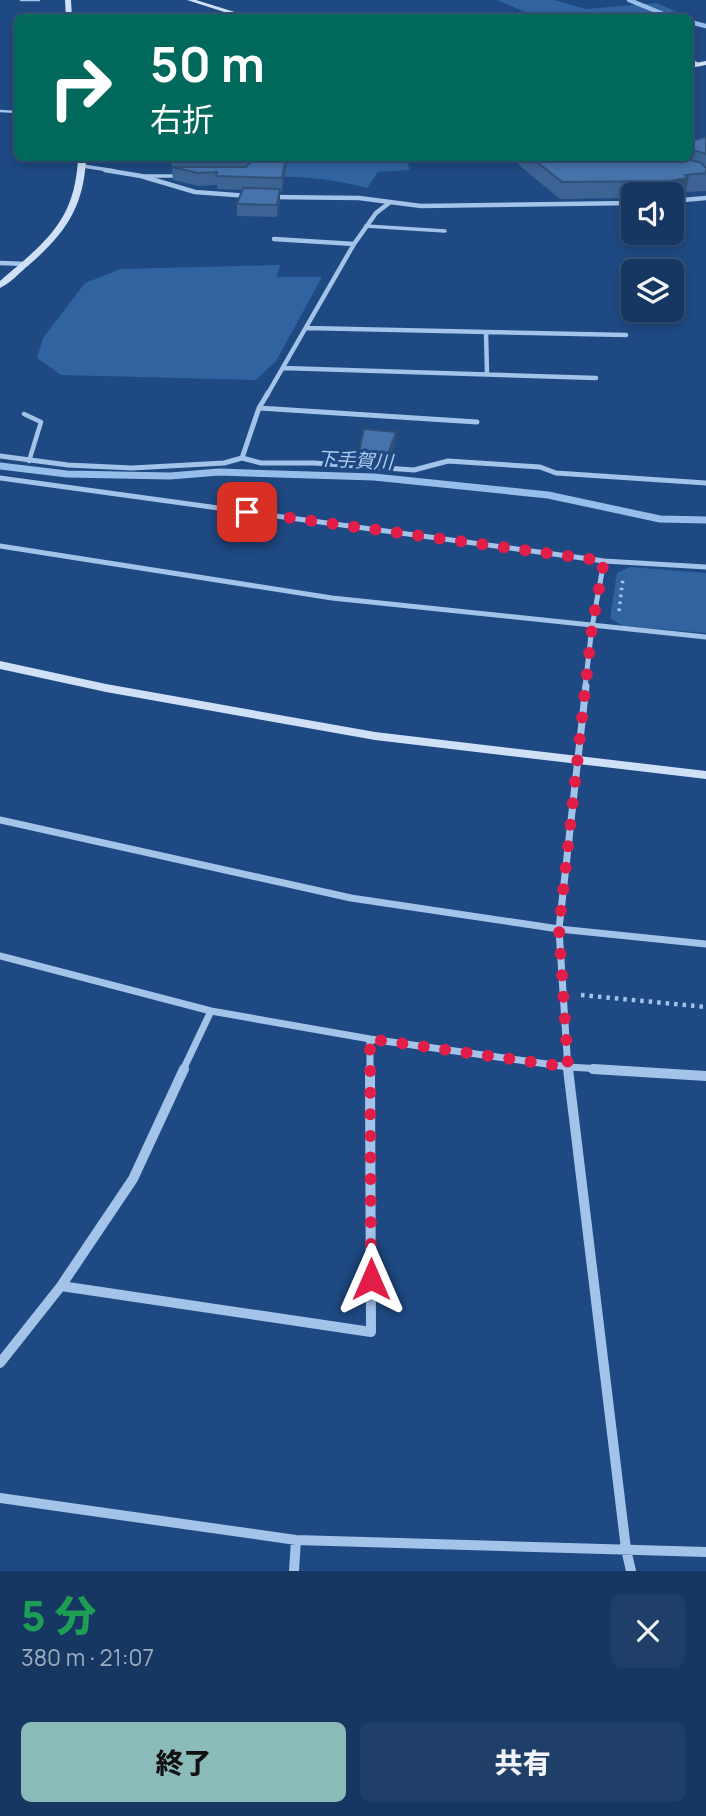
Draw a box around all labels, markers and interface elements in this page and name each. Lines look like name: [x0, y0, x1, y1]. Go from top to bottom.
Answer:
text: 50 m: [150, 30, 265, 97]
icon: right: [35, 42, 126, 133]
text: 右折: [150, 97, 214, 141]
map controls: [621, 182, 684, 322]
button: sound: [621, 182, 684, 245]
button: layers: [621, 259, 684, 322]
water label: 下手賀川: [316, 445, 396, 475]
pin: [217, 482, 277, 542]
icon: arrive: [228, 493, 266, 531]
position arrow: [334, 1242, 408, 1316]
text: 5 分: [21, 1586, 96, 1644]
button: close: [611, 1594, 685, 1668]
text: 380 m · 21:07: [21, 1641, 154, 1673]
button: 終了: [21, 1722, 346, 1802]
button: 共有: [360, 1722, 685, 1802]

